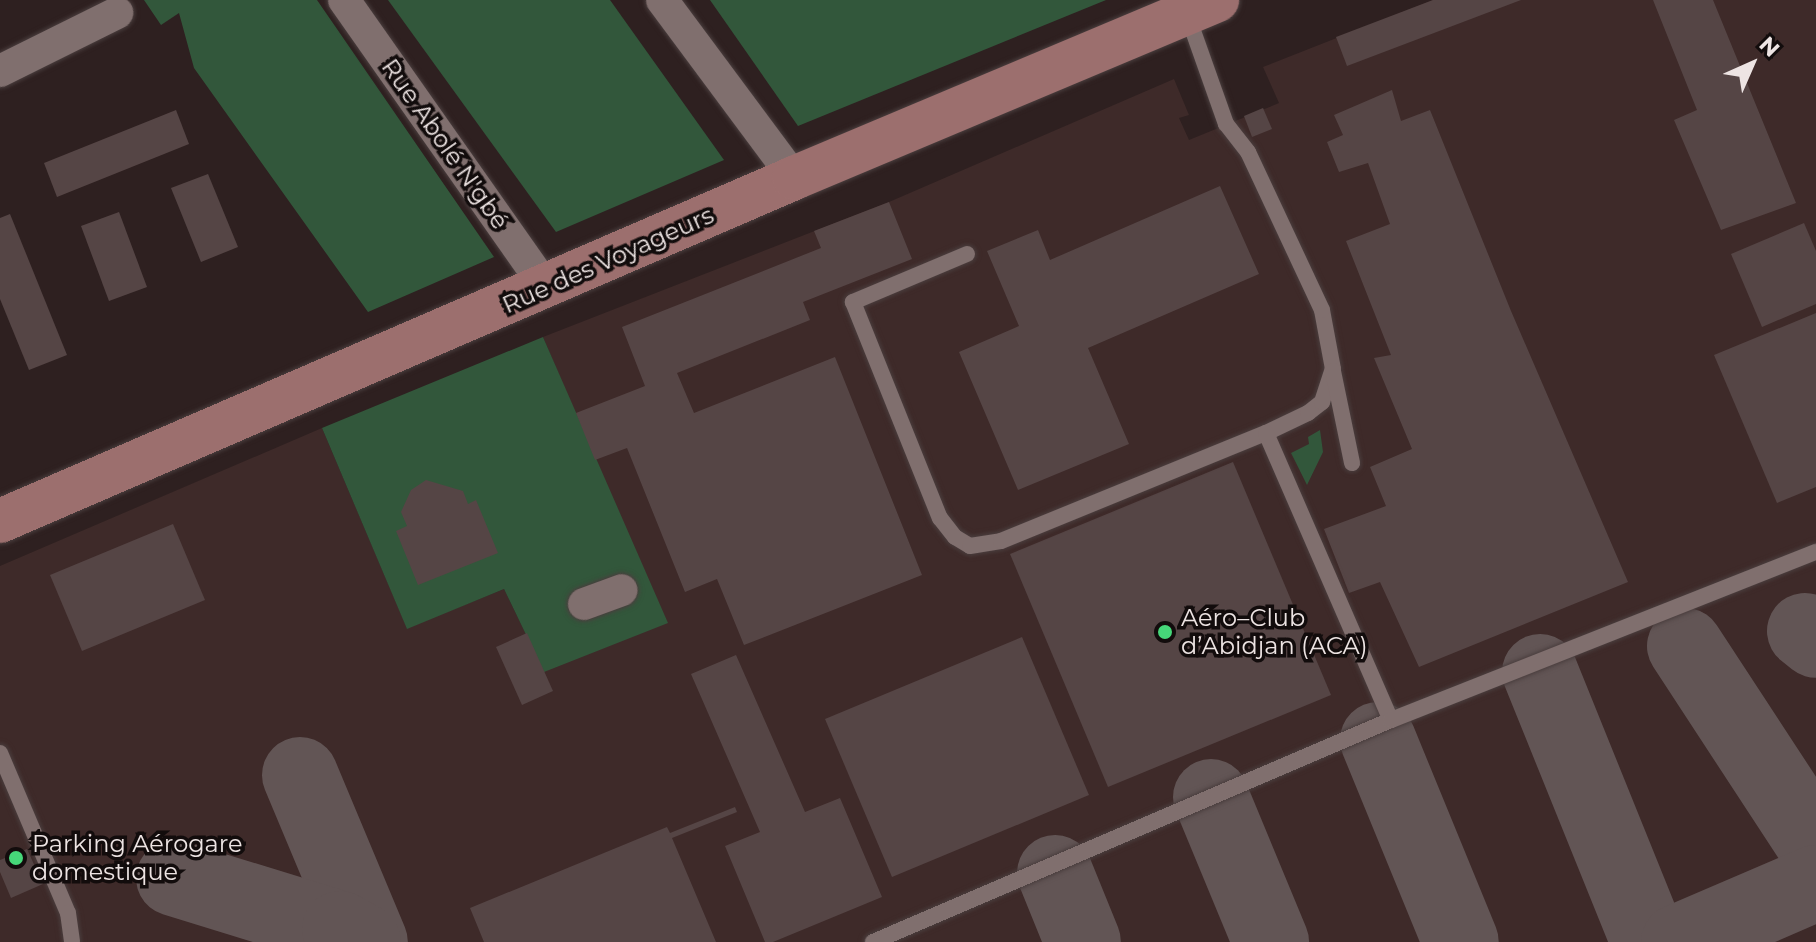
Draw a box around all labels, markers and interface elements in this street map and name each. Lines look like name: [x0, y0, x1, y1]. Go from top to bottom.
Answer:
north arrow: [1712, 24, 1792, 104]
text: N: [1753, 31, 1785, 63]
street label: Rue Abolé N'gbé: [375, 53, 515, 235]
street label: Rue des Voyageurs: [498, 200, 718, 320]
place label: Aéro–Club d’Abidjan (ACA): [1181, 604, 1368, 660]
marker: Aéro–Club d’Abidjan (ACA): [1156, 623, 1174, 641]
place label: Parking Aérogare domestique: [32, 830, 243, 886]
marker: Parking Aérogare domestique: [7, 849, 25, 867]

